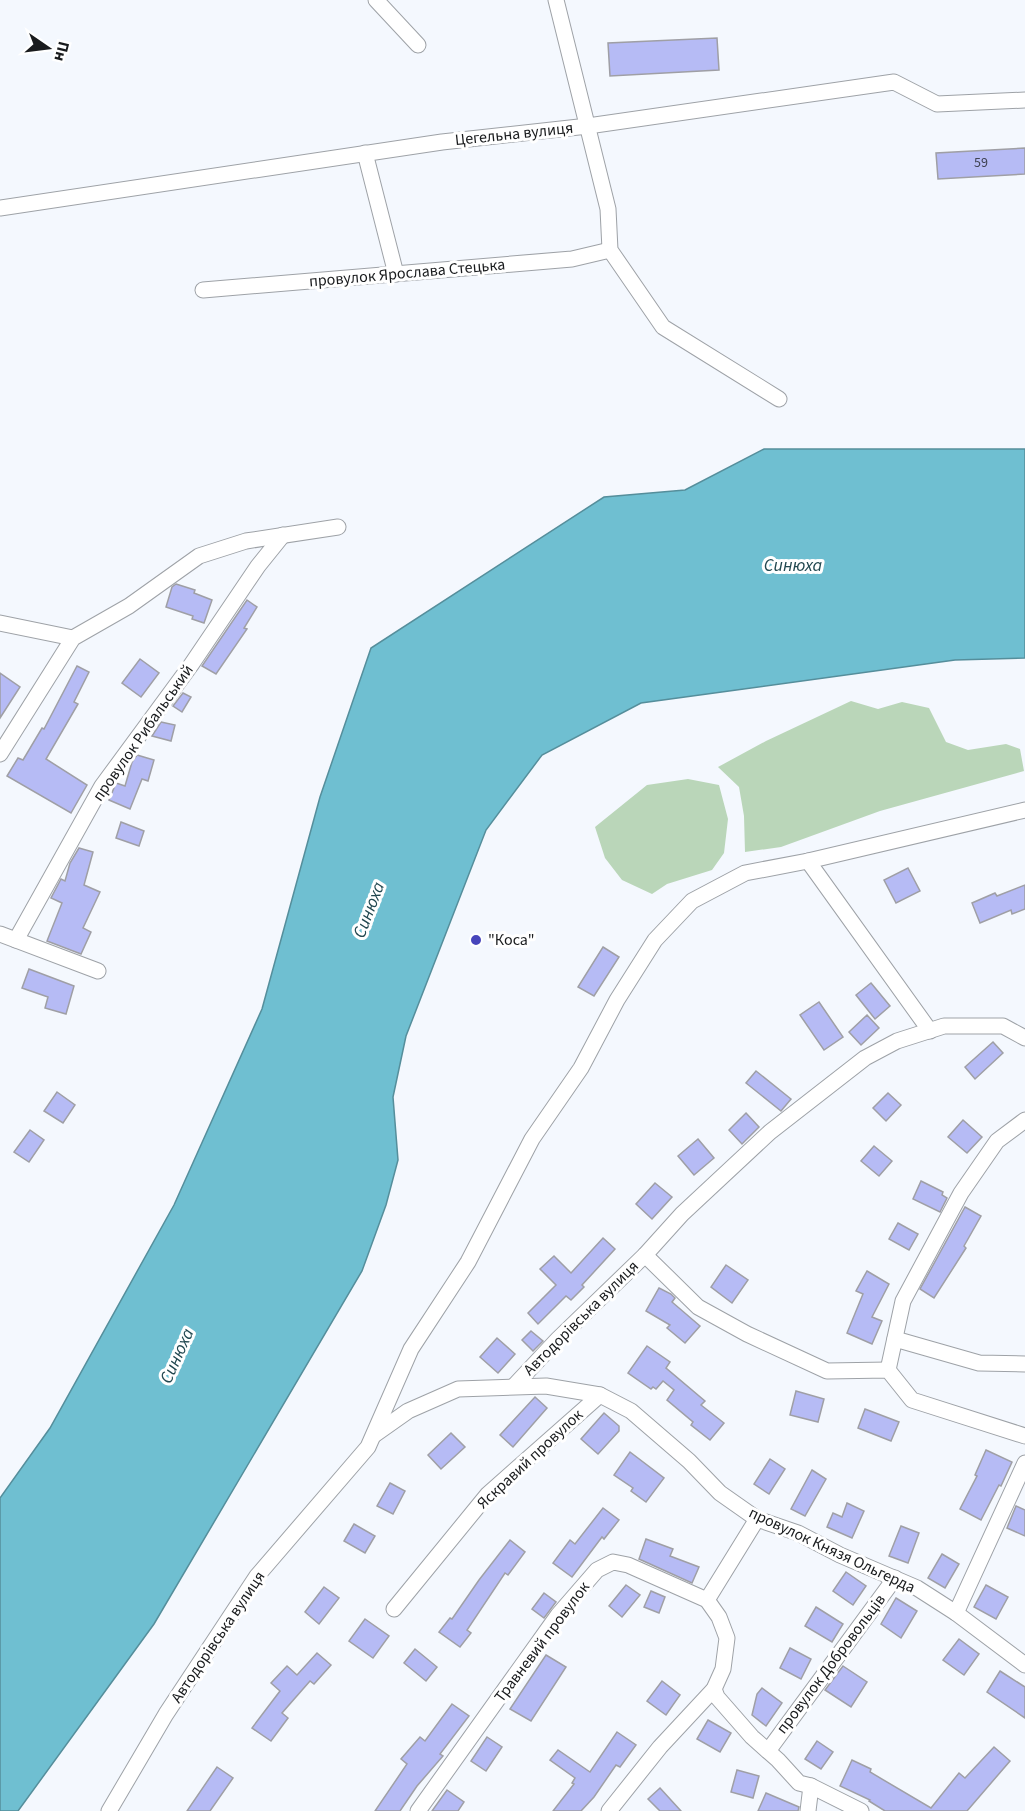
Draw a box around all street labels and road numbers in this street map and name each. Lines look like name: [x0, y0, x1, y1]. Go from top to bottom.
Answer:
street label: Цегельна вулиця: [454, 117, 574, 151]
street label: провулок Ярослава Стецька: [308, 253, 506, 293]
street label: провулок Рибальський: [87, 660, 199, 806]
street label: Автодорівська вулиця: [519, 1256, 643, 1380]
street label: Яскравий провулок: [472, 1404, 588, 1514]
street label: провулок Князя Ольгерда: [745, 1502, 919, 1598]
street label: Автодорівська вулиця: [166, 1567, 270, 1707]
street label: Травневий провулок: [489, 1577, 595, 1707]
street label: провулок Добровольців: [771, 1590, 891, 1738]

